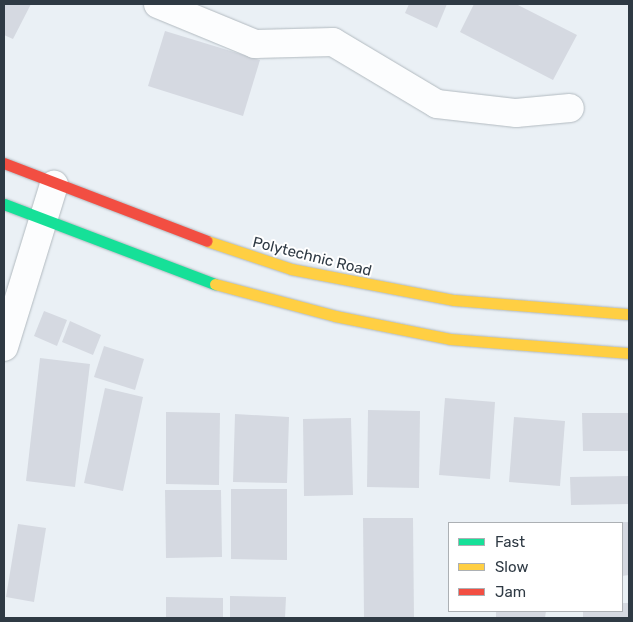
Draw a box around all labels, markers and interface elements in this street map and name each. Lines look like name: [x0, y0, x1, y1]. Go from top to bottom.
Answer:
street label: Polytechnic Road: [251, 234, 373, 280]
legend: [448, 522, 623, 612]
text: Fast: [495, 533, 525, 551]
text: Slow: [495, 558, 528, 576]
text: Jam: [495, 583, 526, 601]

